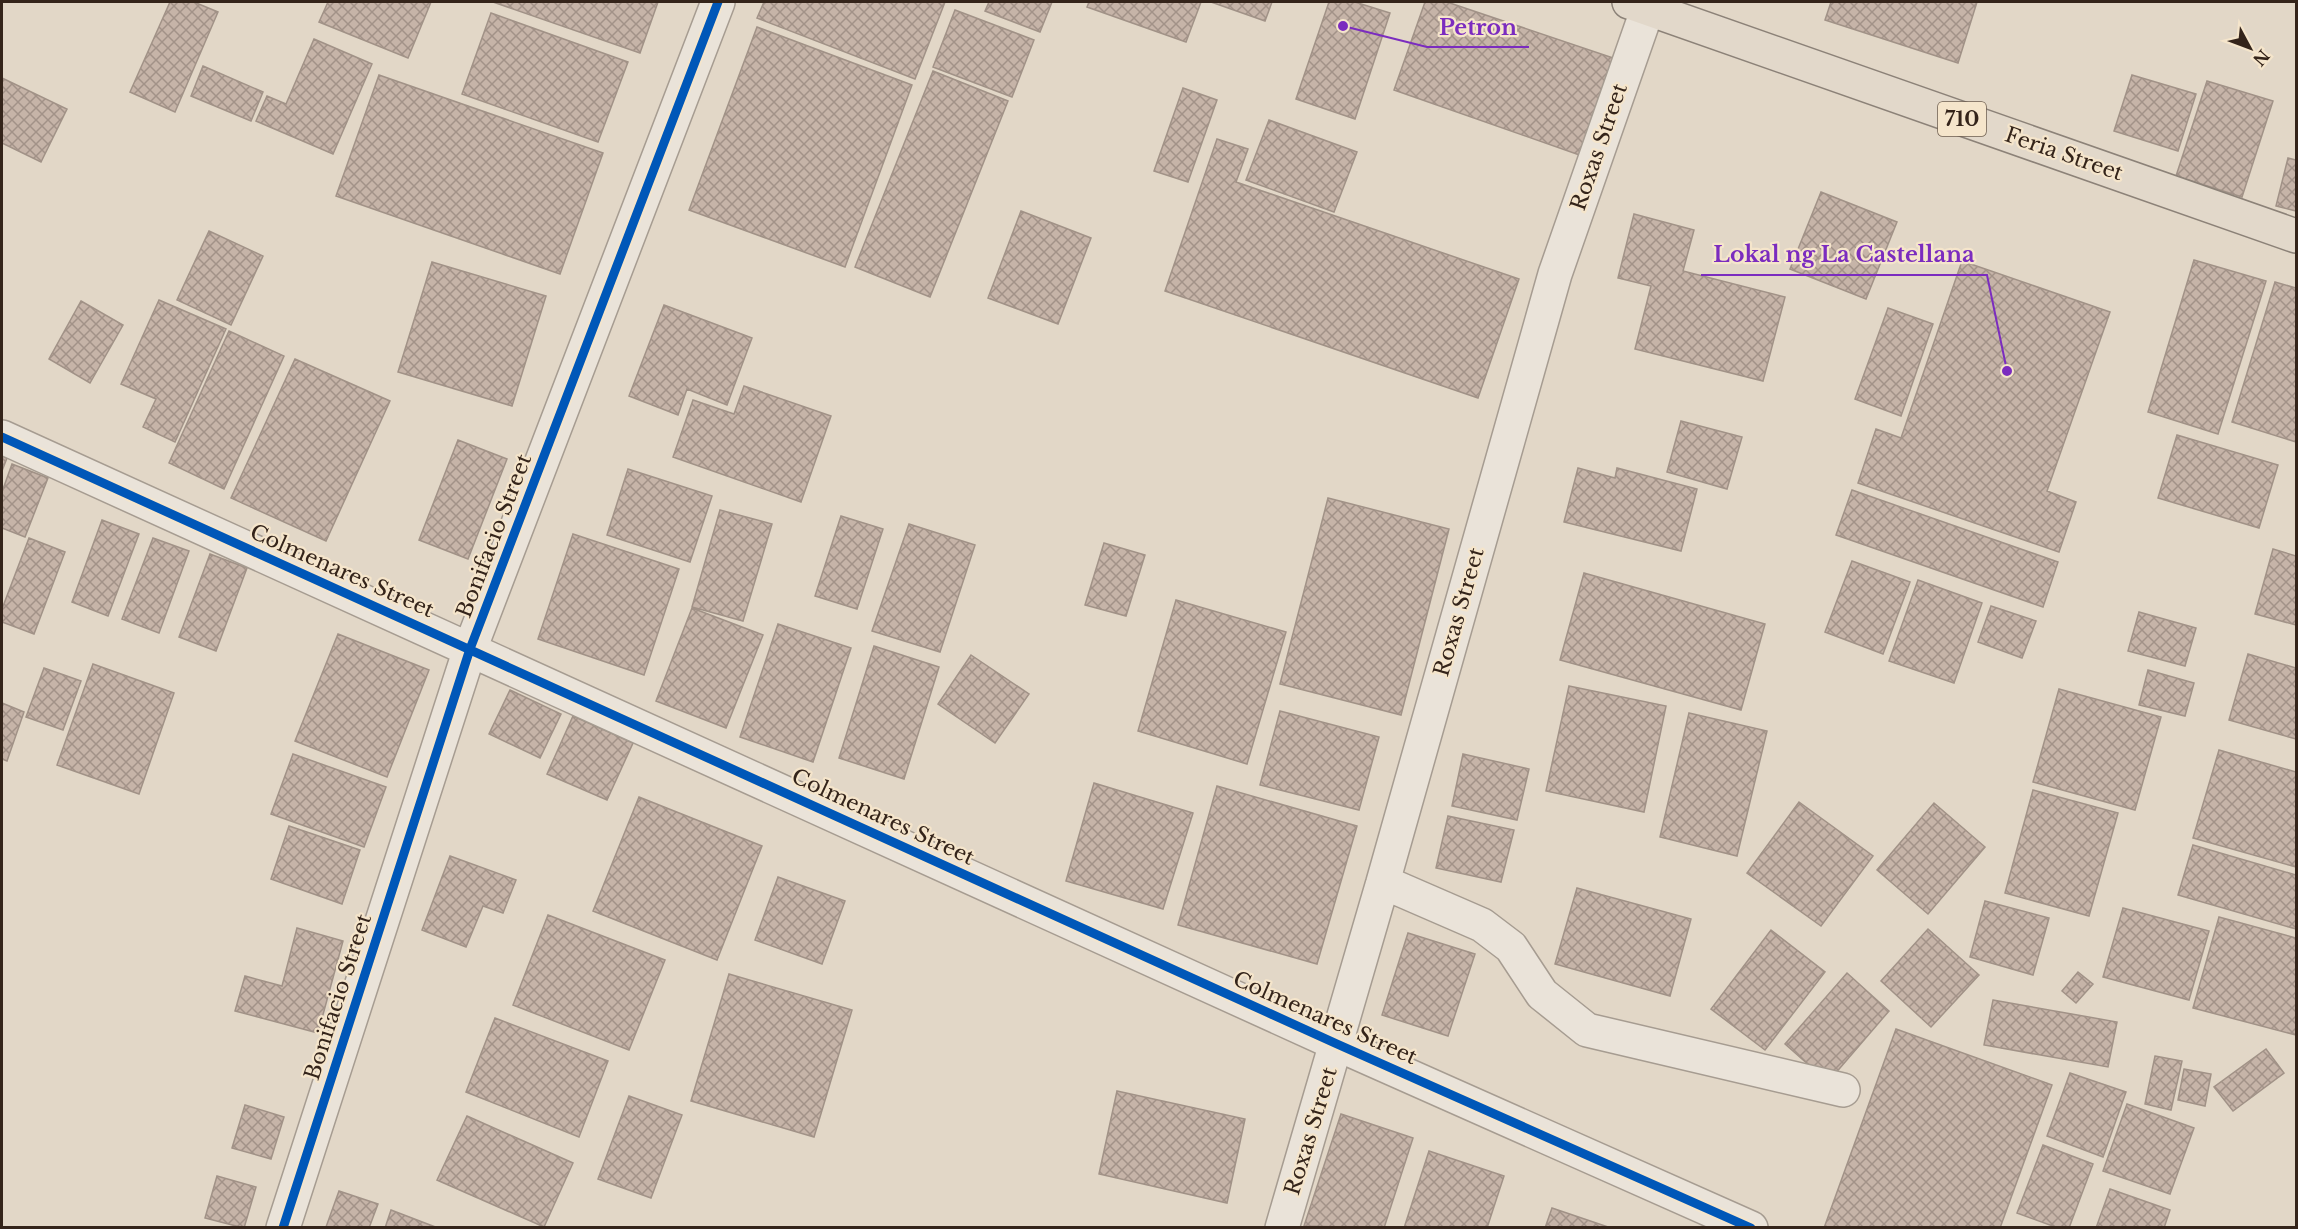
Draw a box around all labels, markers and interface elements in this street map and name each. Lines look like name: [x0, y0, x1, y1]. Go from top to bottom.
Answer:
callout: Petron: [1427, 7, 1529, 47]
text: Petron: [1439, 14, 1517, 41]
north arrow: [2220, 18, 2280, 78]
text: N: [2249, 46, 2274, 70]
street label: Roxas Street: [1565, 80, 1633, 214]
road number: 710: [1938, 102, 1986, 136]
street label: Feria Street: [2002, 122, 2126, 186]
callout: Lokal ng La Castellana: [1701, 235, 1987, 275]
text: Lokal ng La Castellana: [1713, 241, 1975, 268]
street label: Bonifacio Street: [451, 450, 537, 621]
street label: Colmenares Street: [246, 519, 438, 623]
street label: Roxas Street: [1428, 545, 1490, 679]
street label: Colmenares Street: [787, 763, 979, 871]
street label: Bonifacio Street: [299, 911, 377, 1083]
street label: Colmenares Street: [1229, 966, 1421, 1070]
street label: Roxas Street: [1279, 1064, 1343, 1198]

